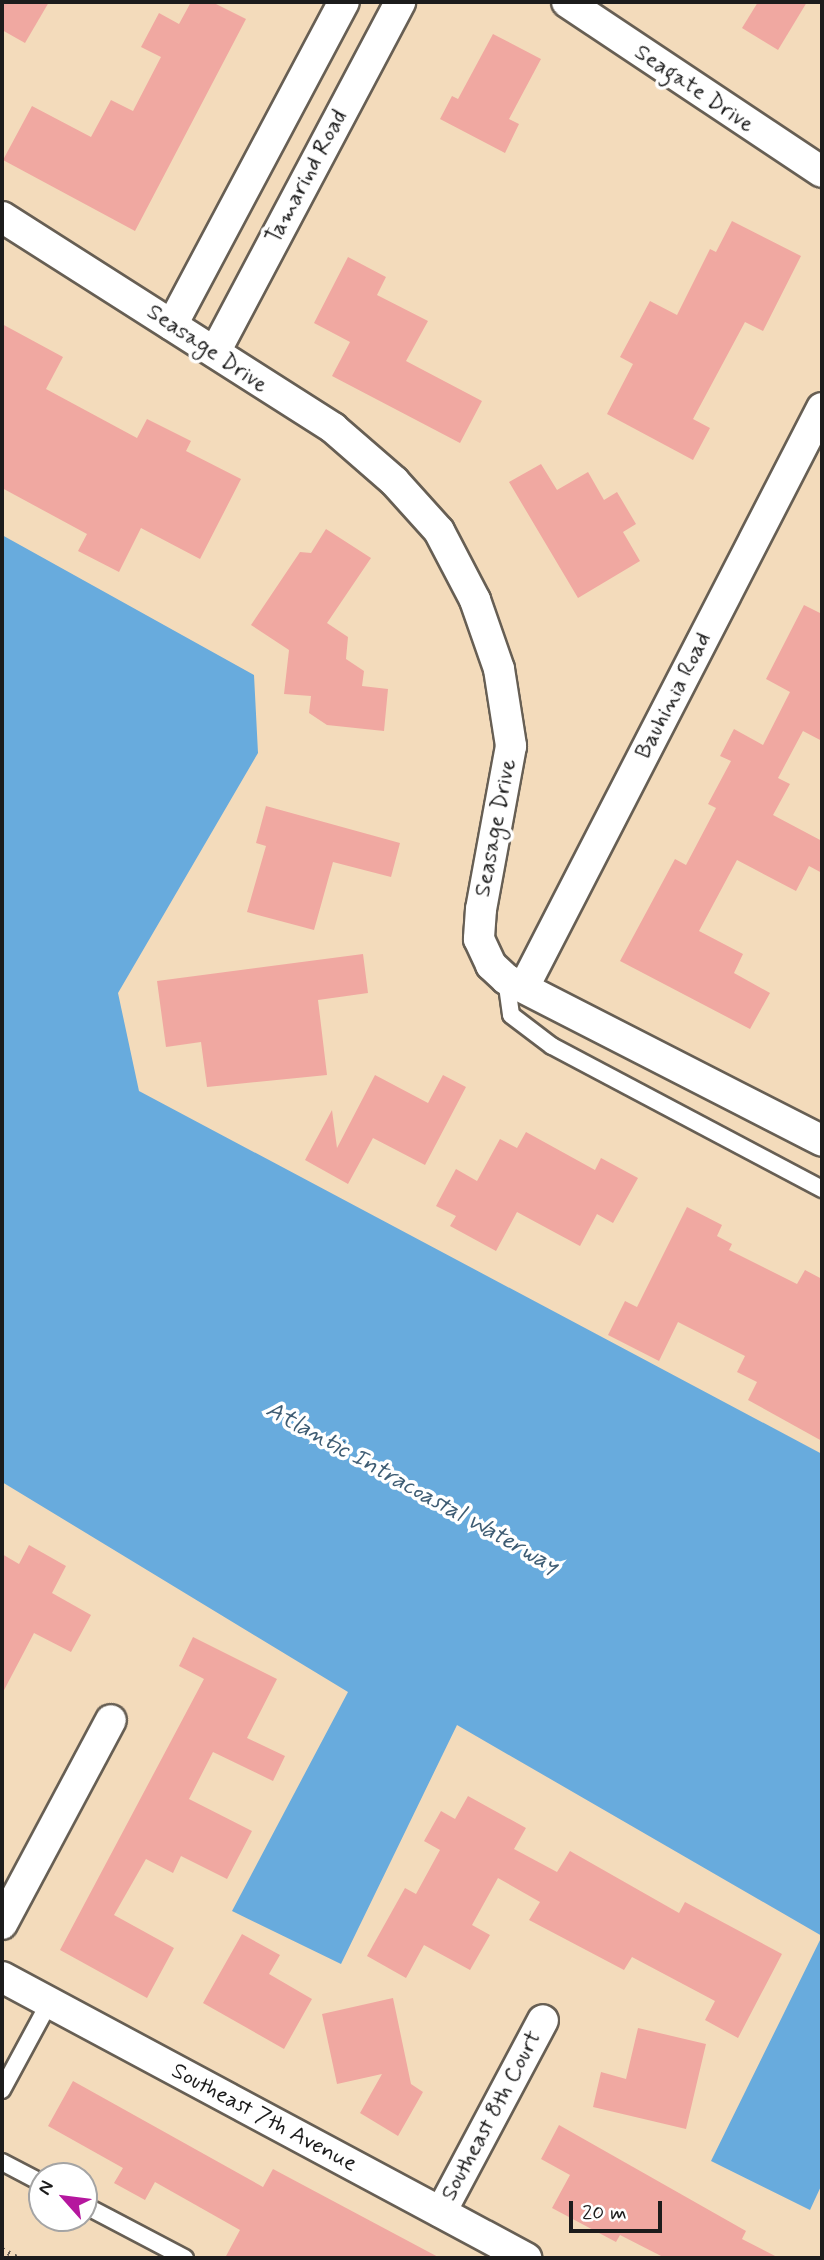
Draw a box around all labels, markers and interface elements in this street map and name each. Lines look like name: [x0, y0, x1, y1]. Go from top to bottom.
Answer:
street label: Seagate Drive: [629, 39, 759, 139]
street label: Tamarind Road: [260, 106, 354, 248]
street label: Seasage Drive: [142, 299, 272, 399]
street label: Bauhinia Road: [630, 628, 718, 764]
street label: Seasage Drive: [469, 757, 523, 899]
water label: Atlantic Intracoastal Waterway: [260, 1395, 564, 1581]
street label: Southeast 8th Court: [436, 2026, 548, 2206]
street label: Southeast 7th Avenue: [166, 2057, 362, 2179]
north arrow: [28, 2162, 98, 2232]
text: N: [32, 2176, 60, 2199]
scale bar: [572, 2186, 665, 2230]
text: 20 m: [582, 2199, 627, 2227]

